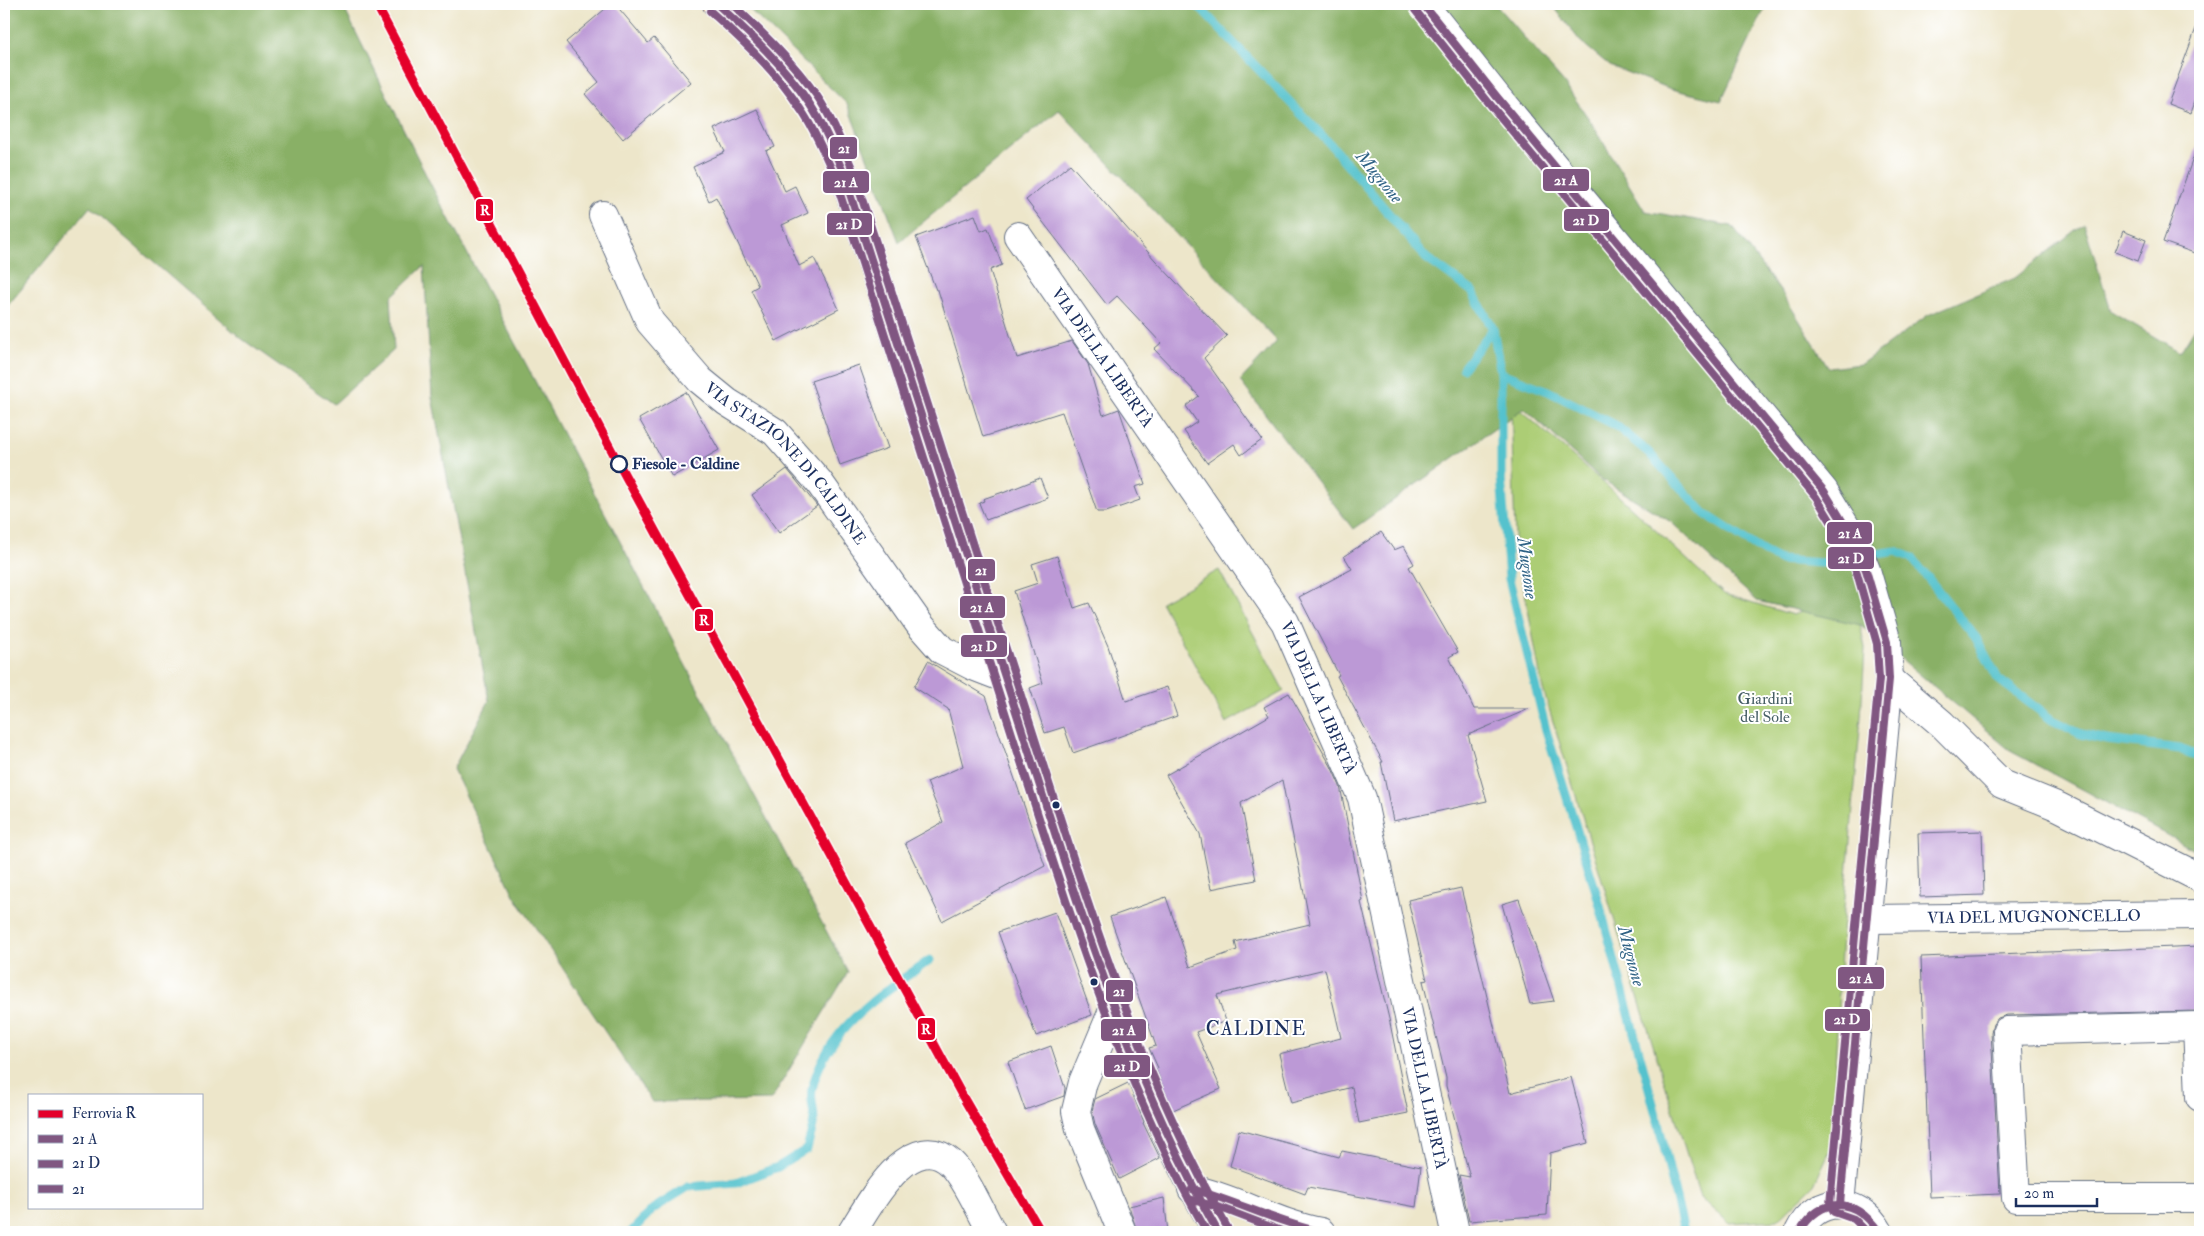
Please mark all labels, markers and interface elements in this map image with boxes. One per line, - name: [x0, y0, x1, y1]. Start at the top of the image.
- line badge: 21: [829, 136, 858, 160]
- text: 21: [838, 140, 850, 157]
- water label: Mugnone: [1350, 145, 1408, 209]
- line badge: 21 A: [1542, 168, 1590, 192]
- line badge: 21 A: [822, 170, 870, 194]
- text: 21 A: [1554, 172, 1578, 189]
- text: 21 A: [834, 174, 858, 191]
- line badge: R: [475, 198, 494, 222]
- text: R: [480, 202, 491, 219]
- line badge: 21 D: [1563, 208, 1610, 232]
- line badge: 21 D: [826, 212, 873, 236]
- text: 21 D: [1573, 212, 1599, 229]
- text: 21 D: [836, 216, 862, 233]
- street label: VIA DELLA LIBERTÀ: [1047, 284, 1157, 431]
- street label: VIA STAZIONE DI CALDINE: [700, 378, 870, 548]
- place label: Fiesole - Caldine: [632, 454, 740, 474]
- marker: Fiesole - Caldine: [610, 455, 628, 473]
- line badge: 21 A: [1826, 521, 1873, 545]
- text: 21 A: [1838, 525, 1862, 542]
- water label: Mugnone: [1511, 535, 1543, 601]
- line badge: 21 D: [1827, 546, 1875, 570]
- text: 21 D: [1838, 550, 1864, 567]
- line badge: 21: [967, 558, 996, 582]
- text: 21: [975, 562, 987, 579]
- line badge: 21 A: [959, 595, 1006, 619]
- text: 21 A: [970, 599, 994, 616]
- line badge: R: [694, 608, 714, 632]
- text: R: [699, 612, 710, 629]
- street label: VIA DELLA LIBERTÀ: [1276, 618, 1360, 777]
- line badge: 21 D: [960, 634, 1008, 658]
- text: 21 D: [971, 638, 997, 655]
- park label: Giardini del Sole: [1738, 689, 1792, 727]
- unlabelled marker: [1051, 800, 1061, 810]
- street label: VIA DEL MUGNONCELLO: [1927, 906, 2141, 928]
- water label: Mugnone: [1612, 922, 1650, 990]
- line badge: 21 A: [1837, 966, 1885, 990]
- text: 21 A: [1849, 970, 1873, 987]
- unlabelled marker: [1089, 977, 1099, 987]
- line badge: 21: [1105, 979, 1134, 1003]
- text: 21: [1113, 983, 1125, 1000]
- street label: VIA DELLA LIBERTÀ: [1397, 1005, 1451, 1171]
- line badge: 21 D: [1824, 1008, 1871, 1032]
- text: 21 D: [1834, 1011, 1860, 1028]
- line badge: R: [917, 1017, 936, 1041]
- district label: CALDINE: [1206, 1017, 1306, 1041]
- line badge: 21 A: [1100, 1018, 1147, 1042]
- text: R: [921, 1021, 932, 1038]
- text: 21 A: [1112, 1022, 1136, 1039]
- line badge: 21 D: [1103, 1054, 1151, 1078]
- text: 21 D: [1114, 1058, 1140, 1075]
- legend: [28, 1094, 202, 1208]
- text: Ferrovia R: [72, 1104, 137, 1123]
- text: 21 A: [72, 1130, 98, 1149]
- text: 21 D: [72, 1154, 100, 1173]
- scale bar: [2016, 1176, 2098, 1208]
- text: 21: [72, 1180, 85, 1199]
- text: 20 m: [2024, 1184, 2054, 1203]

